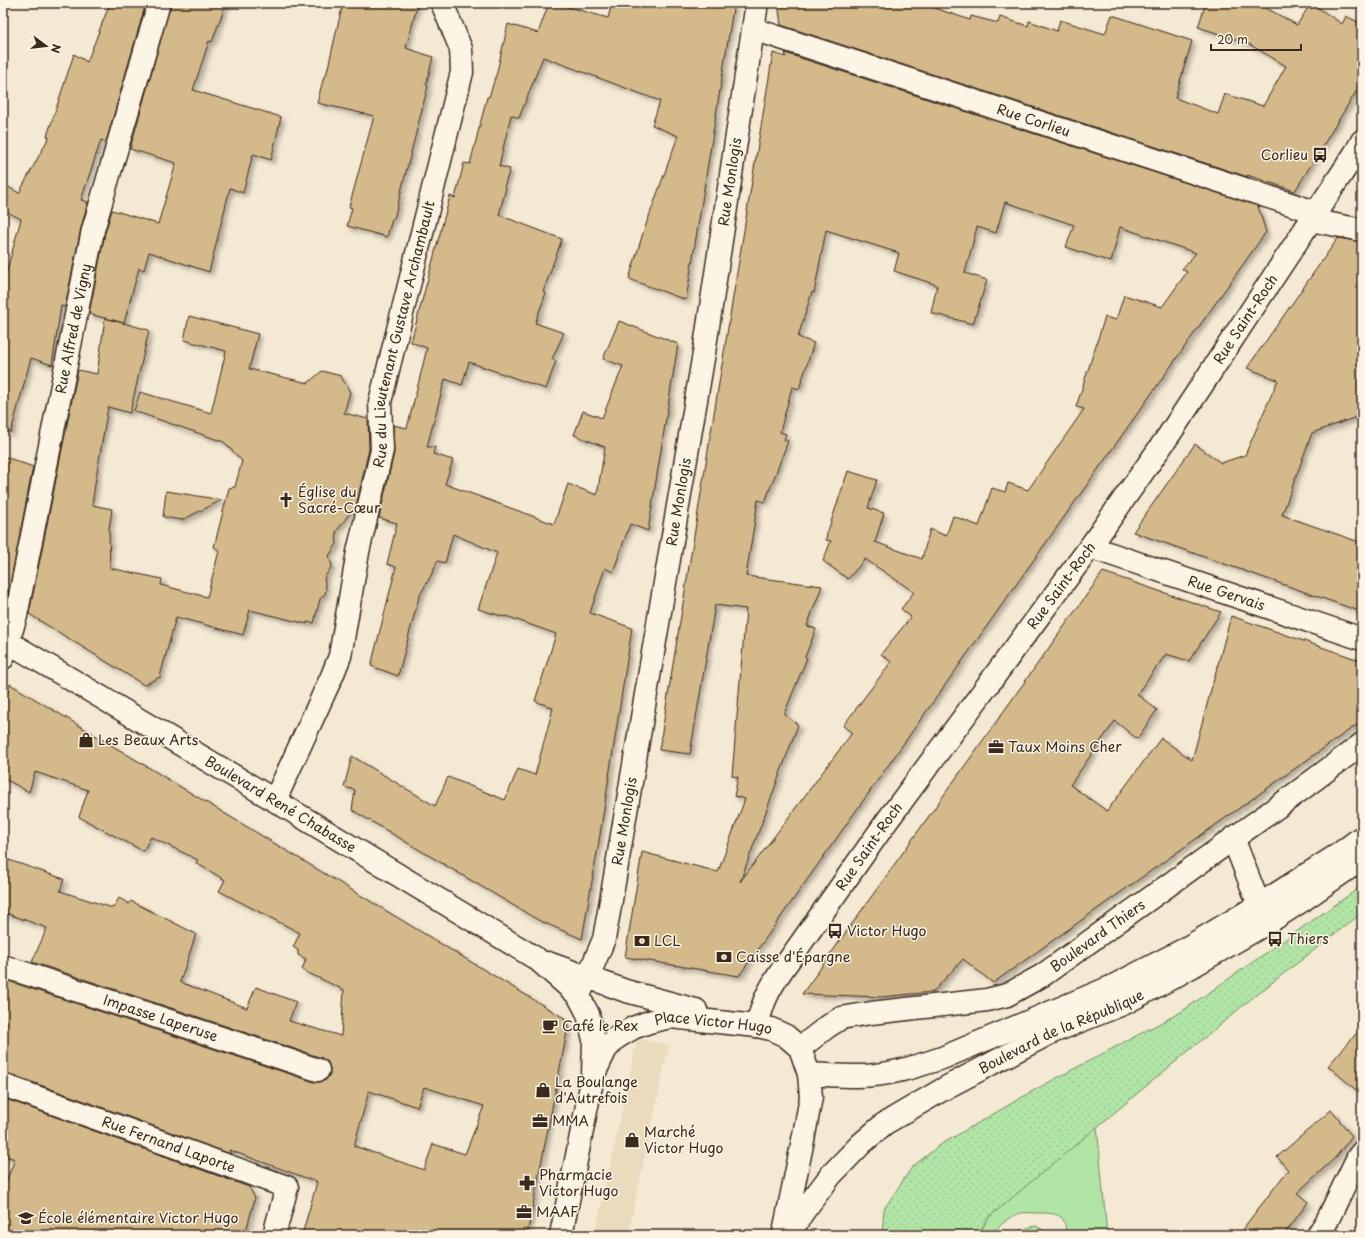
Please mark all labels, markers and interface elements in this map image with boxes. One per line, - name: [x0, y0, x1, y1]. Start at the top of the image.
- north arrow: [26, 26, 66, 66]
- scale bar: [1211, 26, 1301, 52]
- text: 20 m: [1217, 30, 1248, 48]
- text: N: [47, 42, 65, 55]
- street label: Rue Corlieu: [994, 98, 1073, 142]
- street label: Rue Monlogis: [712, 136, 746, 228]
- place label: Corlieu: [1261, 144, 1308, 165]
- bus stop icon: Corlieu: [1311, 146, 1329, 164]
- street label: Rue du Lieutenant Gustave Archambault: [367, 198, 440, 470]
- street label: Rue Alfred de Vigny: [50, 262, 96, 396]
- street label: Rue Saint-Roch: [1208, 270, 1283, 368]
- street label: Rue Monlogis: [660, 456, 696, 547]
- place label: Église du Sacré-Cœur: [298, 481, 381, 518]
- church icon: Église du Sacré-Cœur: [277, 491, 295, 509]
- street label: Rue Saint-Roch: [1022, 537, 1100, 633]
- street label: Rue Gervais: [1185, 570, 1268, 615]
- place label: Les Beaux Arts: [98, 729, 199, 750]
- shop icon: Les Beaux Arts: [77, 731, 95, 749]
- place label: Taux Moins Cher: [1008, 736, 1122, 757]
- office icon: Taux Moins Cher: [987, 738, 1005, 756]
- street label: Boulevard René Chabasse: [201, 750, 360, 857]
- street label: Rue Monlogis: [606, 775, 642, 867]
- street label: Rue Saint-Roch: [830, 798, 907, 895]
- street label: Boulevard Thiers: [1045, 894, 1149, 977]
- place label: Victor Hugo: [847, 920, 926, 941]
- bus stop icon: Victor Hugo: [826, 922, 844, 940]
- place label: Thiers: [1287, 928, 1329, 949]
- place label: LCL: [654, 930, 680, 951]
- bus stop icon: Thiers: [1266, 930, 1284, 948]
- bank icon: LCL: [633, 932, 651, 950]
- place label: Caisse d'Épargne: [736, 946, 851, 967]
- bank icon: Caisse d'Épargne: [715, 948, 733, 966]
- street label: Boulevard de la République: [975, 984, 1148, 1079]
- street label: Impasse Laperuse: [101, 989, 221, 1046]
- street label: Place Victor Hugo: [652, 1006, 775, 1039]
- place label: Café le Rex: [562, 1015, 638, 1036]
- cafe icon: Café le Rex: [541, 1017, 559, 1035]
- place label: La Boulange d'Autrefois: [555, 1071, 638, 1108]
- shop icon: La Boulange d'Autrefois: [534, 1081, 552, 1099]
- street label: Rue Fernand Laporte: [99, 1110, 239, 1178]
- place label: MMA: [552, 1110, 589, 1131]
- office icon: MMA: [531, 1112, 549, 1130]
- place label: Marché Victor Hugo: [644, 1121, 723, 1158]
- shop icon: Marché Victor Hugo: [623, 1131, 641, 1149]
- place label: Pharmacie Victor Hugo: [539, 1164, 618, 1201]
- pharmacy icon: Pharmacie Victor Hugo: [518, 1174, 536, 1192]
- place label: MAAF: [536, 1201, 578, 1222]
- office icon: MAAF: [515, 1203, 533, 1221]
- place label: École élémentaire Victor Hugo: [38, 1207, 238, 1228]
- school or university icon: École élémentaire Victor Hugo: [17, 1209, 35, 1227]

